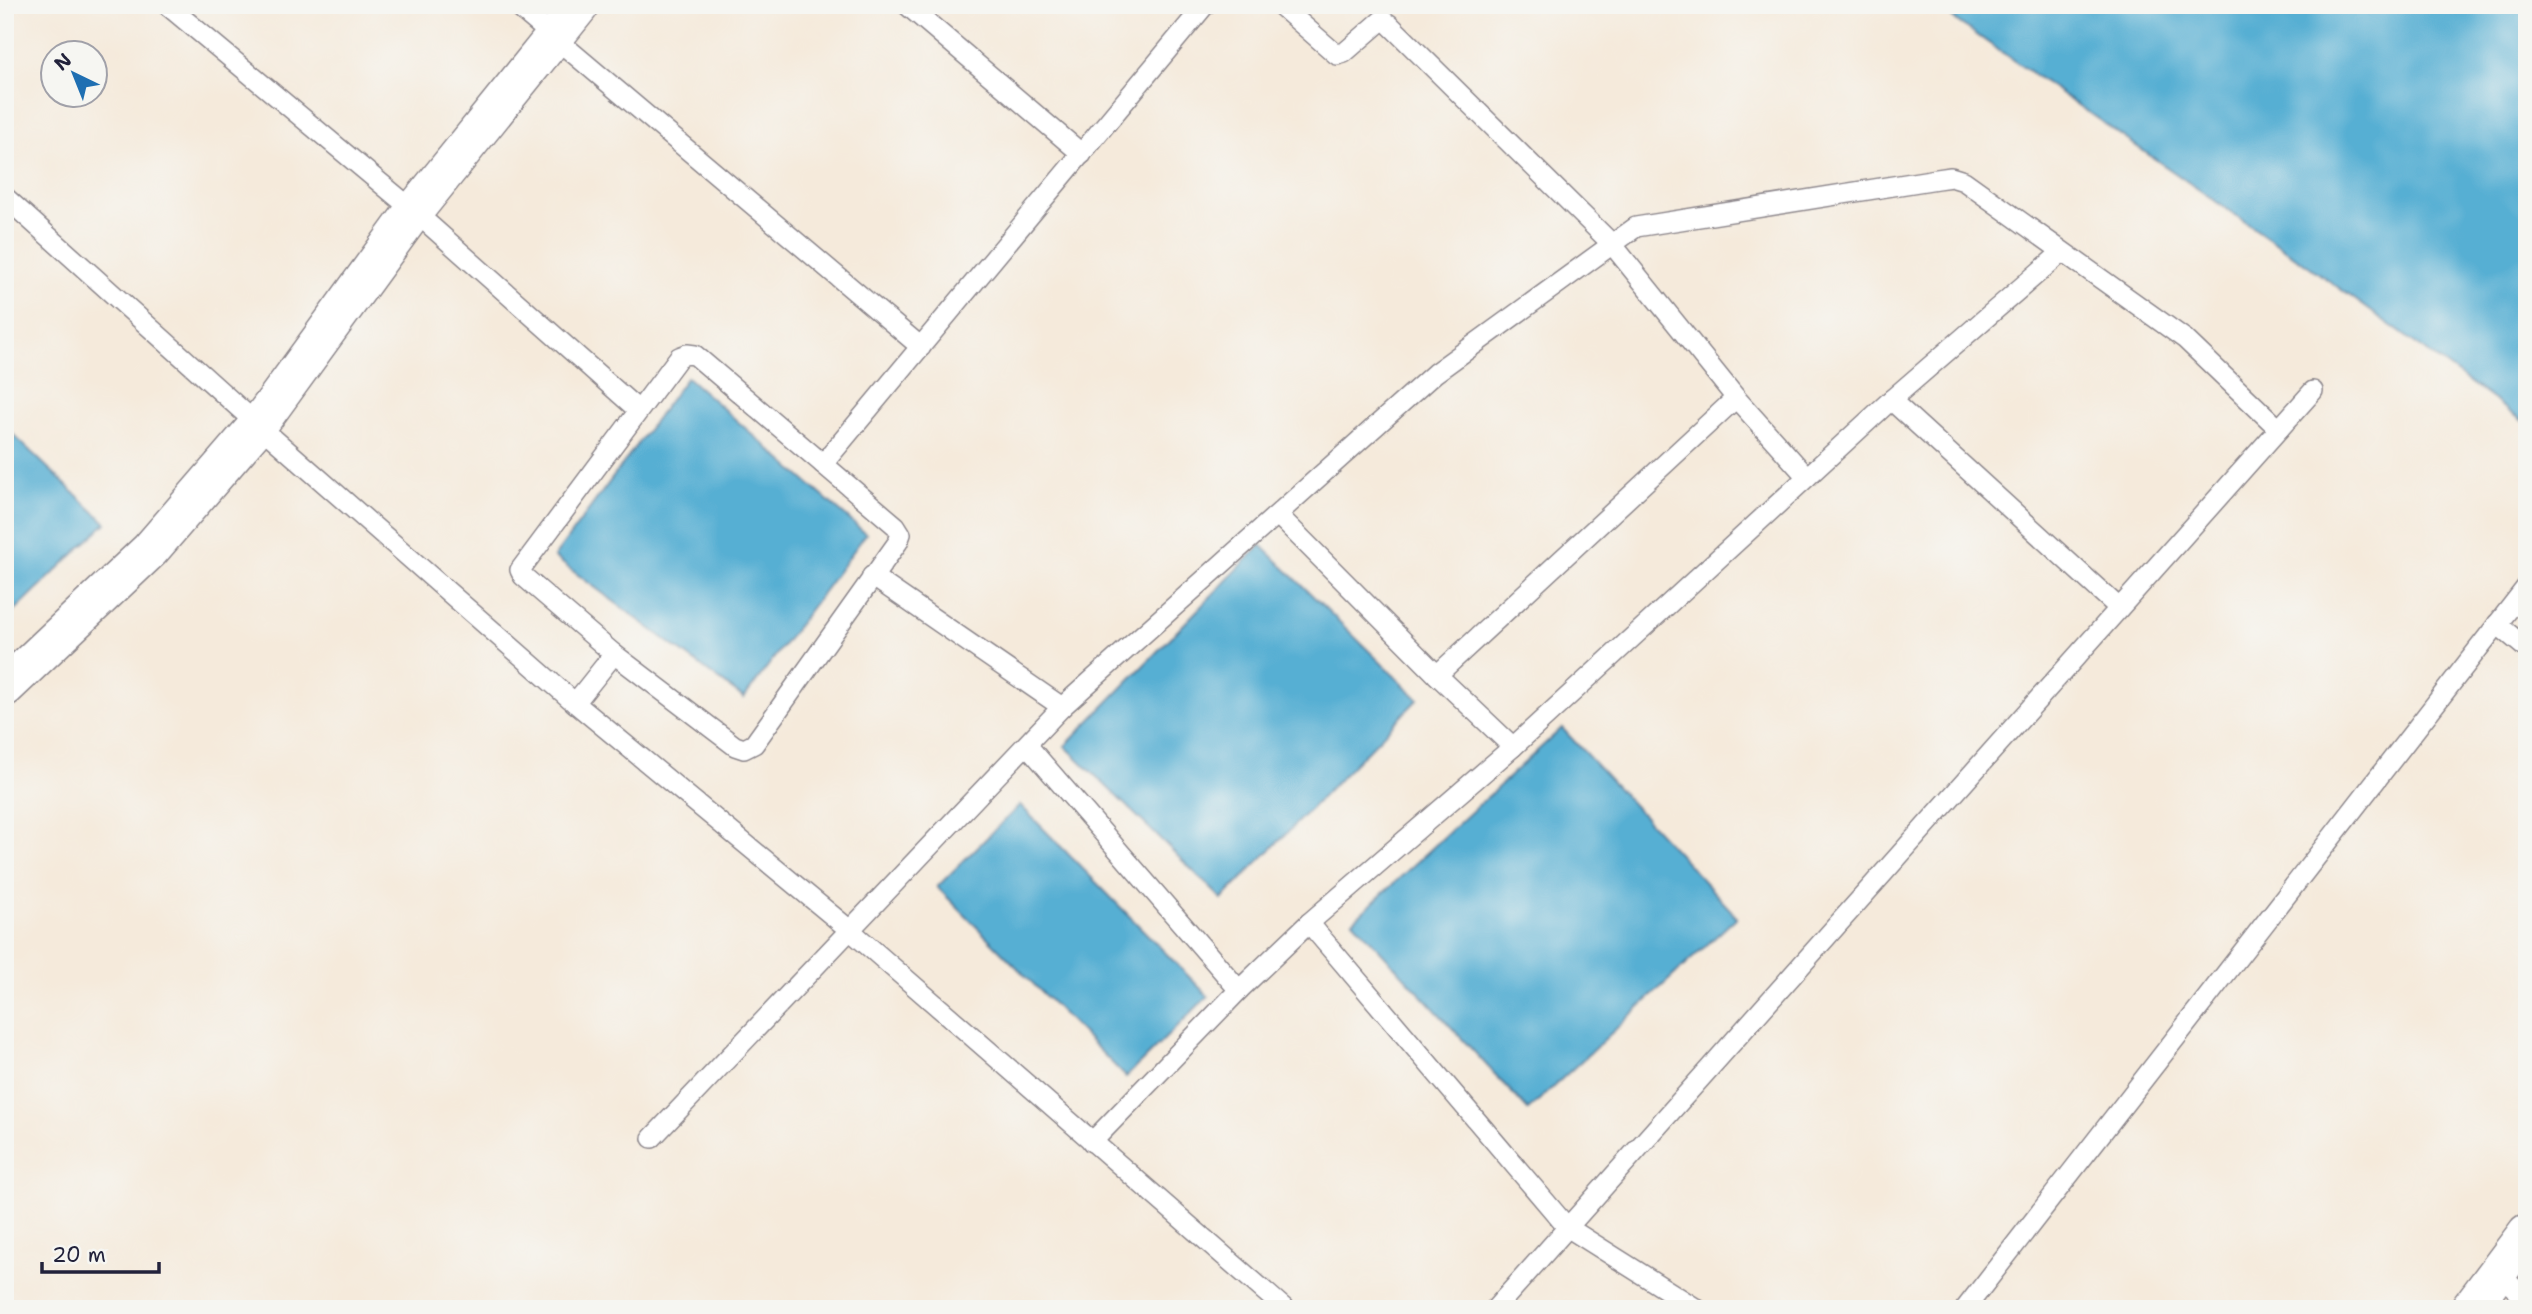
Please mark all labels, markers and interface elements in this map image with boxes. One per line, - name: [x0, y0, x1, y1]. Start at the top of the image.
- north arrow: [38, 38, 108, 108]
- text: N: [49, 48, 77, 76]
- scale bar: [42, 1230, 159, 1274]
- text: 20 m: [52, 1241, 106, 1269]

